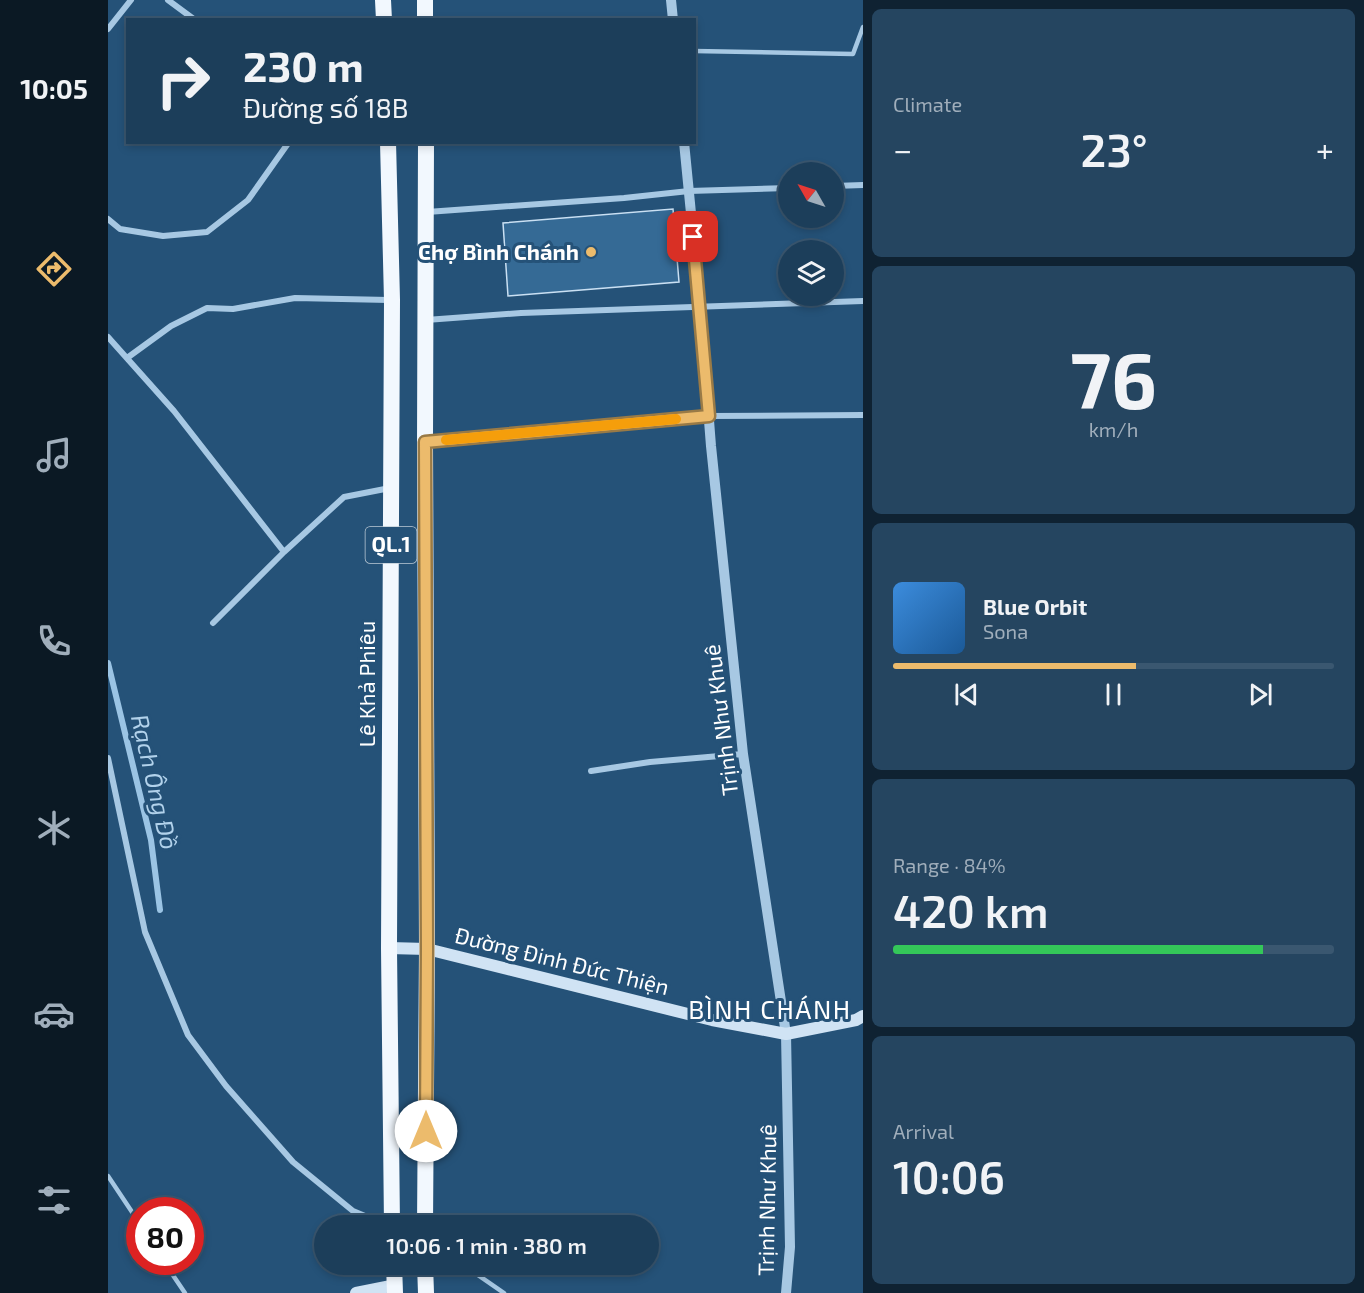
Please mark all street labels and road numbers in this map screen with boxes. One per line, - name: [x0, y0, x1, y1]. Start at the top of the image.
- road number: QL.1: [366, 527, 416, 563]
- street label: Lê Khả Phiêu: [353, 621, 379, 747]
- street label: Trịnh Như Khuê: [698, 643, 742, 797]
- street label: Đường Đinh Đức Thiện: [452, 921, 672, 999]
- street label: Trịnh Như Khuê: [752, 1124, 780, 1276]

